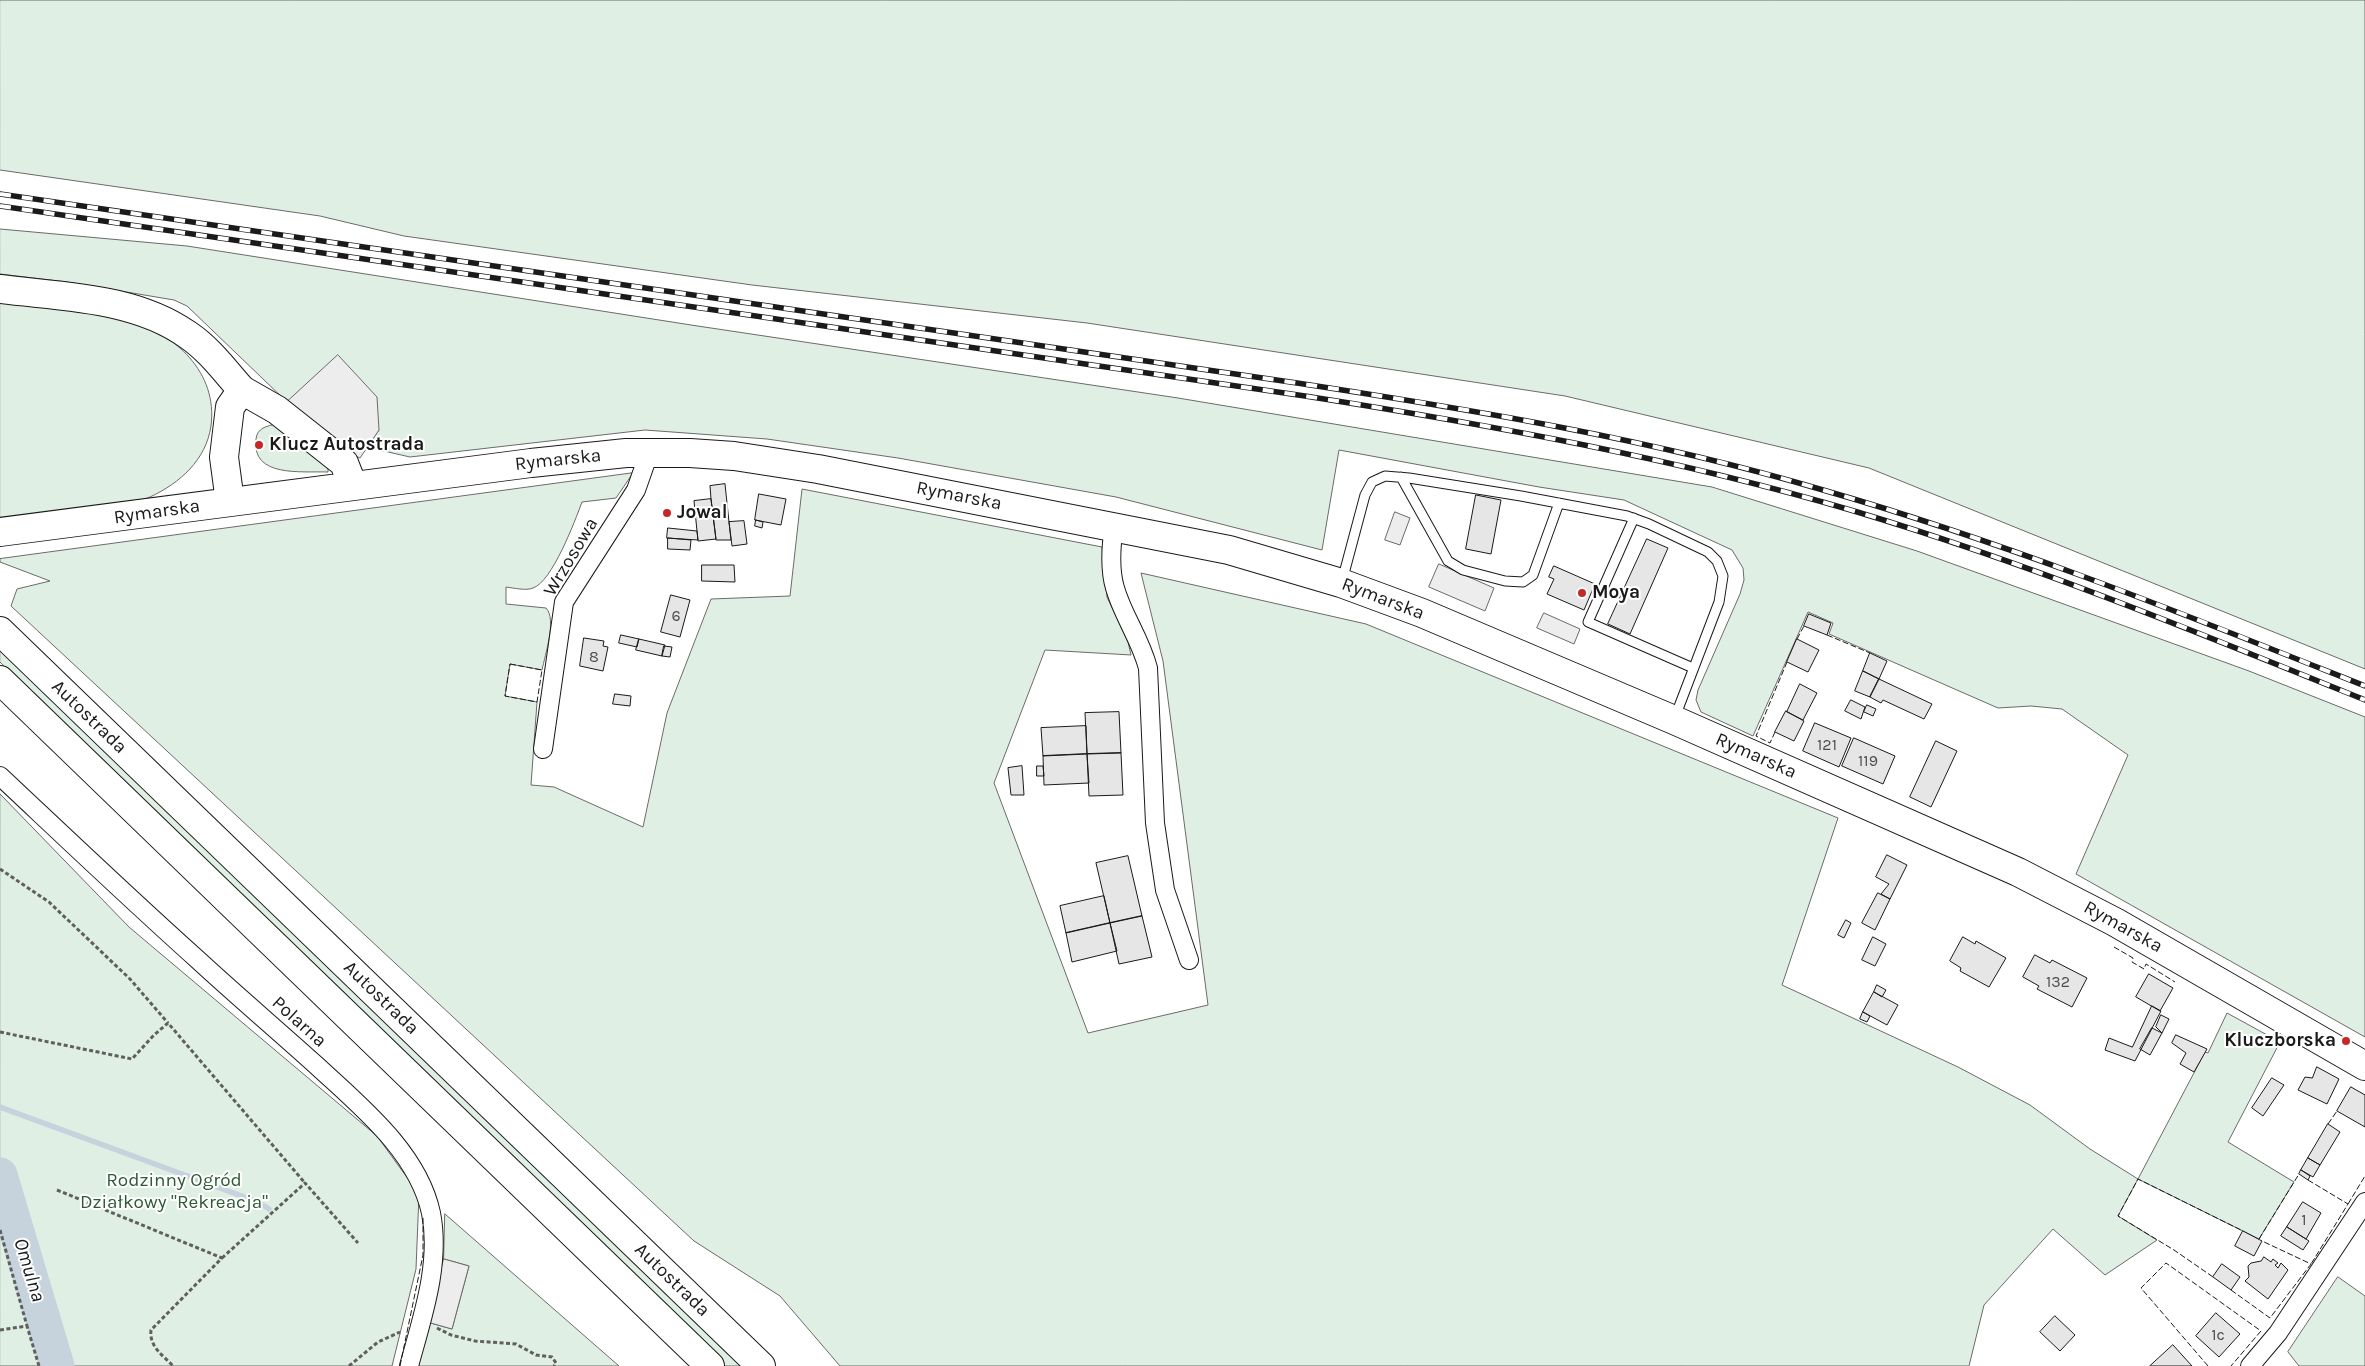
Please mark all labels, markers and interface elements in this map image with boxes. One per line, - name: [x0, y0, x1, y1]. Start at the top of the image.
- place label: Klucz Autostrada: [269, 434, 424, 456]
- marker: Klucz Autostrada: [253, 439, 265, 451]
- street label: Rymarska: [514, 444, 602, 476]
- street label: Rymarska: [914, 477, 1004, 515]
- street label: Rymarska: [112, 495, 202, 529]
- place label: Jowal: [677, 502, 727, 524]
- marker: Jowal: [661, 507, 673, 519]
- street label: Wrzosowa: [539, 514, 603, 600]
- street label: Rymarska: [1338, 573, 1428, 625]
- place label: Moya: [1592, 582, 1640, 604]
- marker: Moya: [1576, 587, 1588, 599]
- house number: 6: [671, 606, 681, 626]
- house number: 8: [589, 647, 599, 667]
- street label: Autostrada: [47, 675, 131, 759]
- street label: Rymarska: [1712, 728, 1800, 784]
- house number: 121: [1817, 735, 1837, 755]
- house number: 119: [1858, 751, 1878, 771]
- street label: Rymarska: [2080, 896, 2166, 958]
- street label: Autostrada: [339, 956, 423, 1040]
- house number: 132: [2046, 972, 2070, 992]
- street label: Polarna: [267, 992, 331, 1052]
- place label: Kluczborska: [2224, 1030, 2336, 1052]
- marker: Kluczborska: [2340, 1035, 2352, 1047]
- park label: Rodzinny Ogród Działkowy "Rekreacja": [80, 1170, 268, 1214]
- house number: 1: [2301, 1210, 2307, 1230]
- water label: Omulna: [8, 1235, 50, 1305]
- street label: Autostrada: [630, 1238, 714, 1322]
- house number: 1c: [2211, 1325, 2225, 1345]

